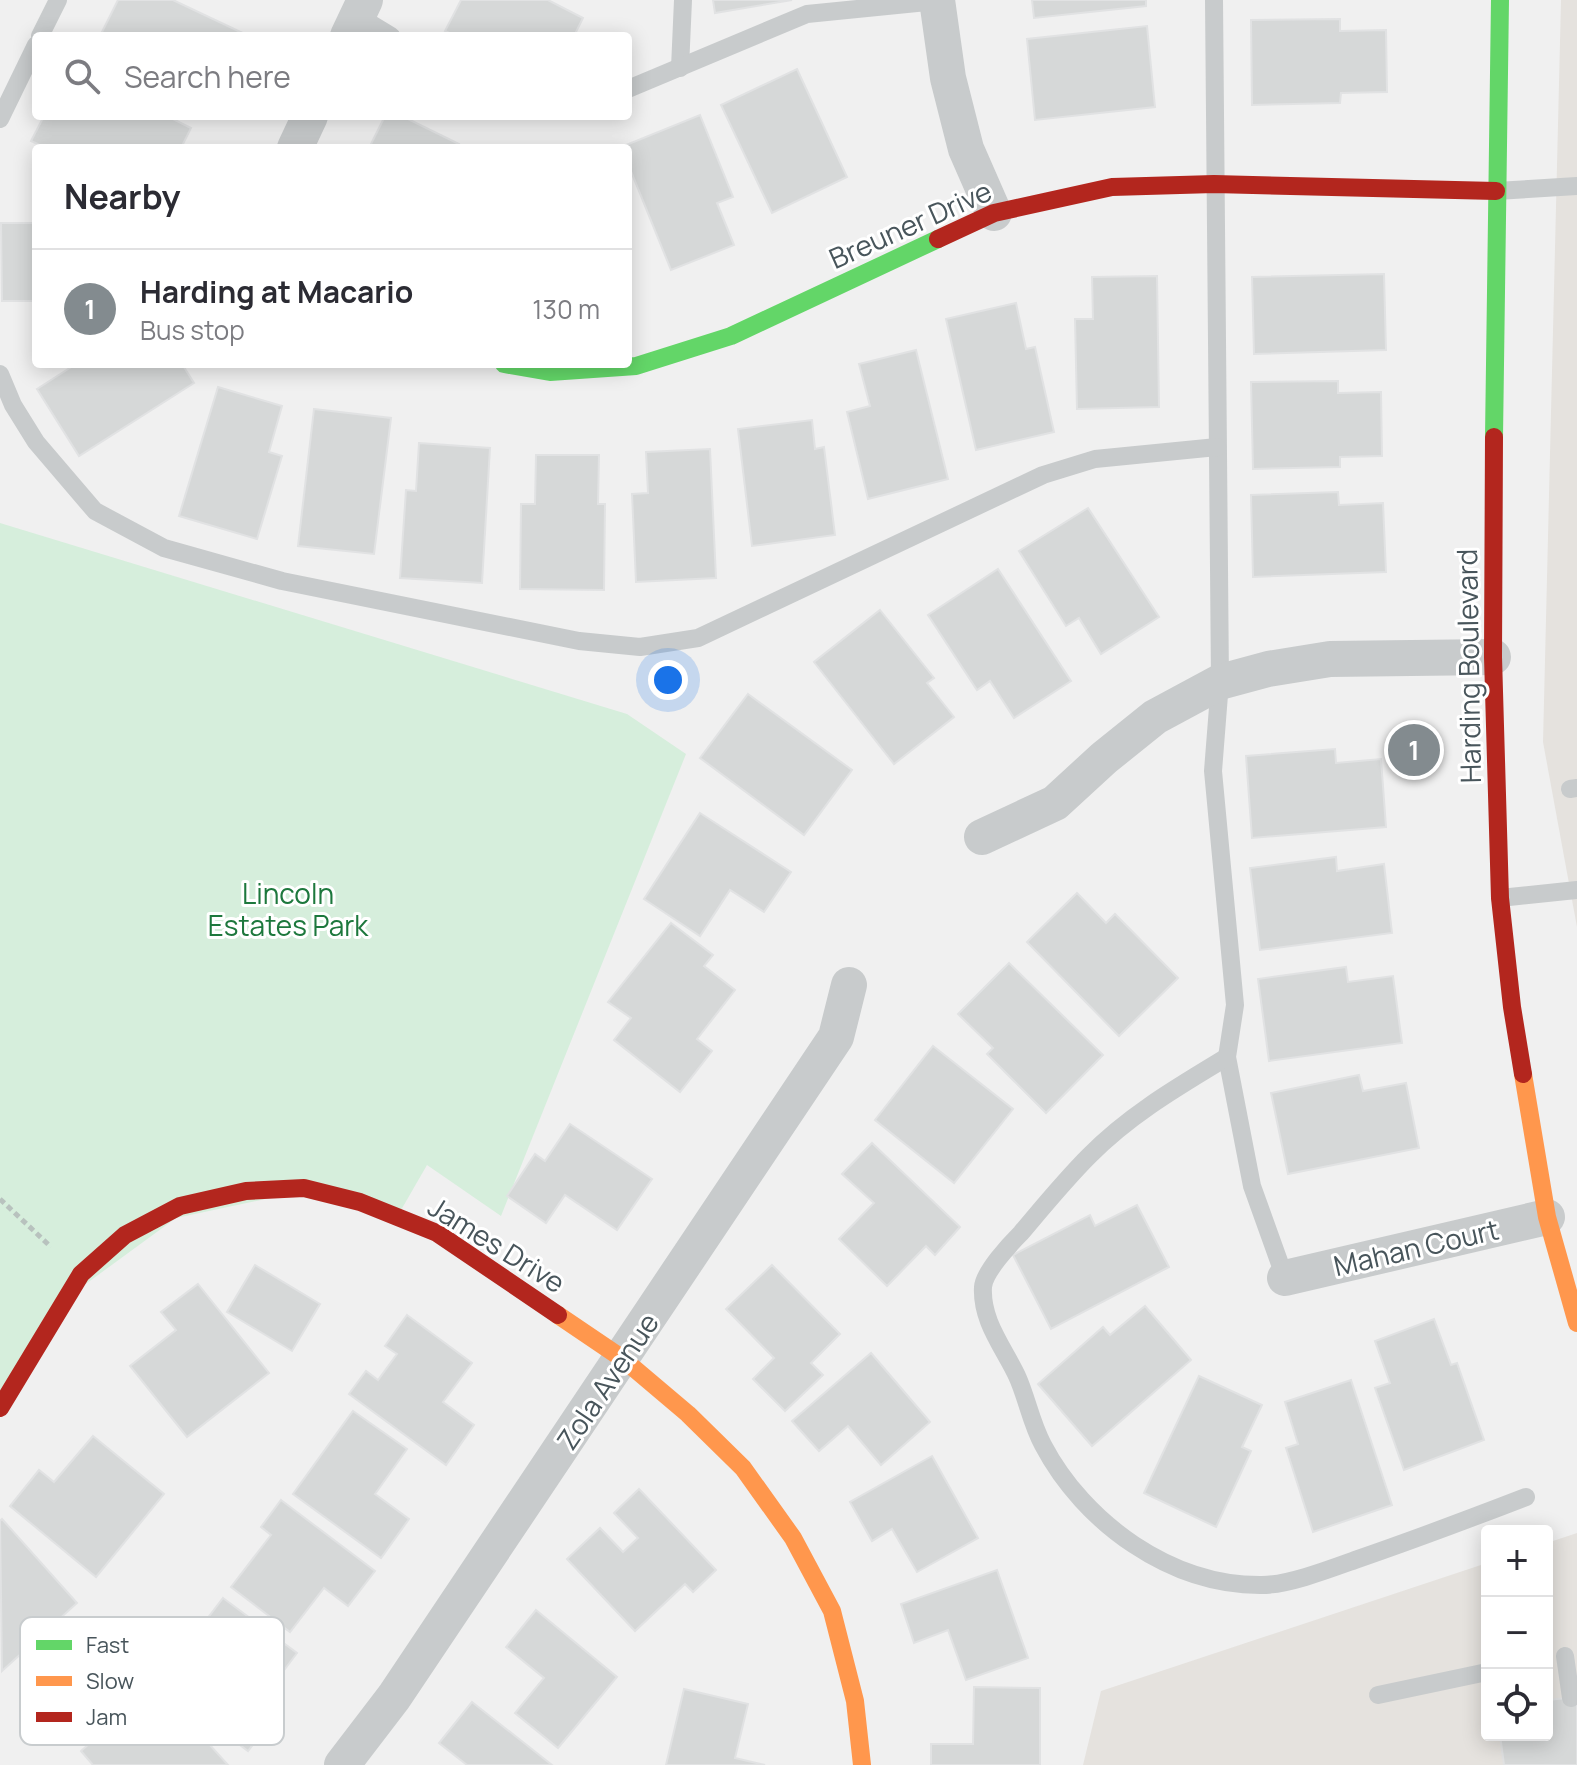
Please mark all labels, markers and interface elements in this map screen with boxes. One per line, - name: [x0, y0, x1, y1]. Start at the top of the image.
- search box: [32, 32, 632, 120]
- icon: search: [60, 54, 104, 98]
- text: Search here: [124, 56, 291, 97]
- street label: Breuner Drive: [823, 171, 997, 277]
- text: Nearby: [64, 173, 180, 219]
- text: Harding at Macario: [140, 271, 413, 312]
- text: 1: [84, 291, 96, 327]
- text: 130 m: [532, 291, 600, 327]
- text: Bus stop: [140, 312, 245, 348]
- street label: Harding Boulevard: [1447, 548, 1489, 784]
- your location: [648, 660, 688, 700]
- pin: 1: [1388, 720, 1440, 780]
- park label: Lincoln Estates Park: [208, 874, 369, 944]
- street label: James Drive: [421, 1187, 573, 1301]
- street label: Mahan Court: [1330, 1210, 1502, 1284]
- street label: Zola Avenue: [547, 1305, 667, 1457]
- map controls: [1481, 1525, 1553, 1741]
- button: +: [1481, 1525, 1553, 1597]
- button: −: [1481, 1597, 1553, 1669]
- legend: [20, 1617, 284, 1745]
- text: Fast: [86, 1630, 129, 1660]
- text: Slow: [86, 1666, 134, 1696]
- button: locate: [1481, 1669, 1553, 1741]
- text: Jam: [86, 1702, 127, 1732]

